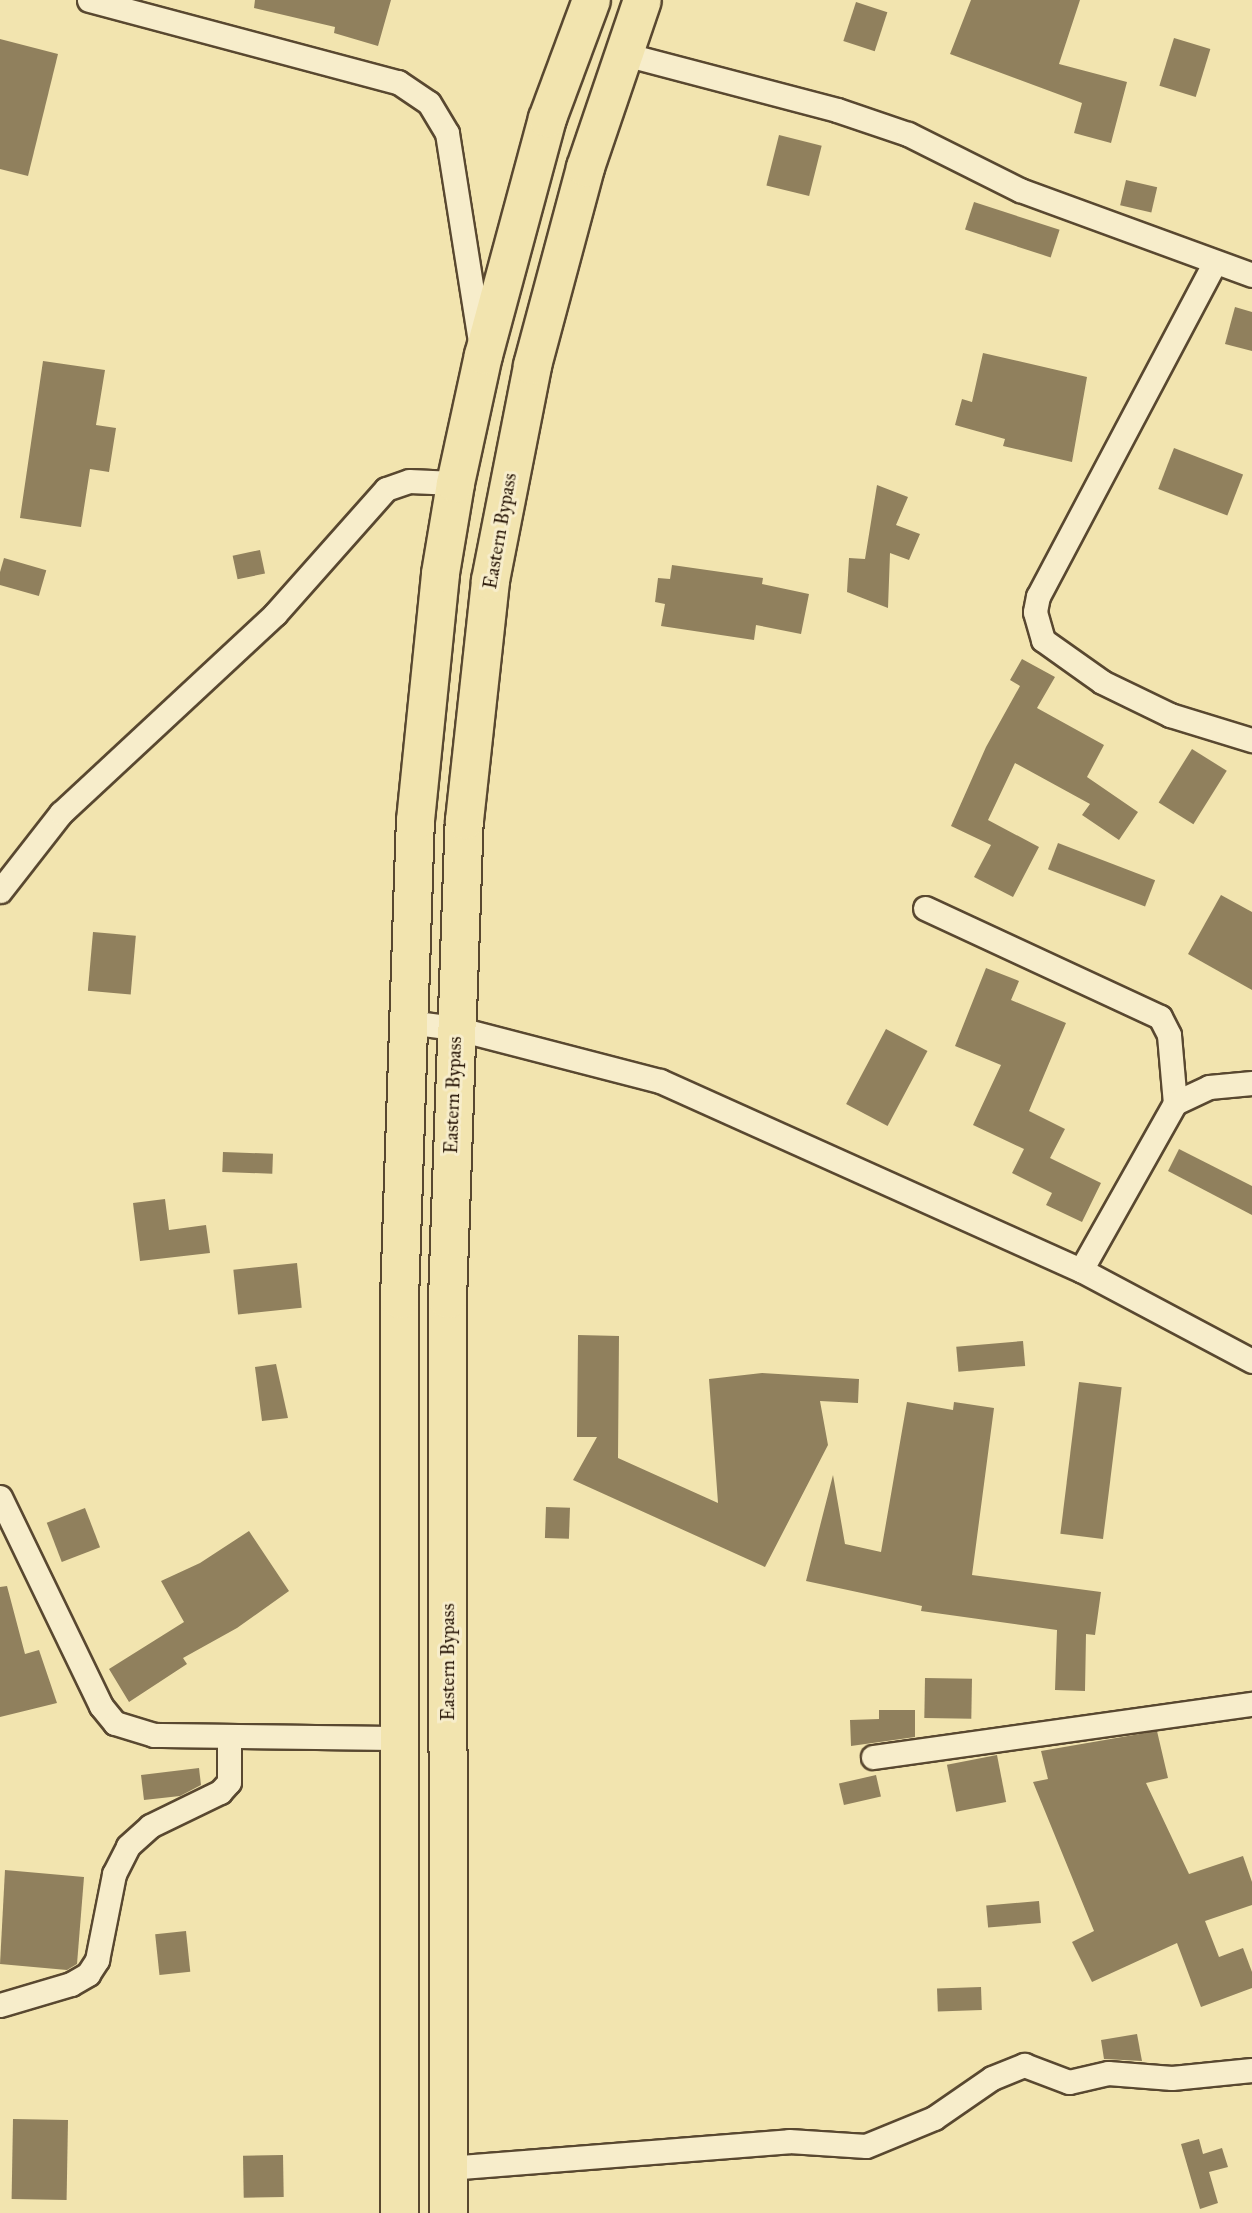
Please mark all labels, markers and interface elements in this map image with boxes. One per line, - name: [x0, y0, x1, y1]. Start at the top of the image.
- street label: Eastern Bypass: [479, 471, 521, 591]
- street label: Eastern Bypass: [440, 1036, 466, 1154]
- street label: Eastern Bypass: [437, 1603, 459, 1721]

